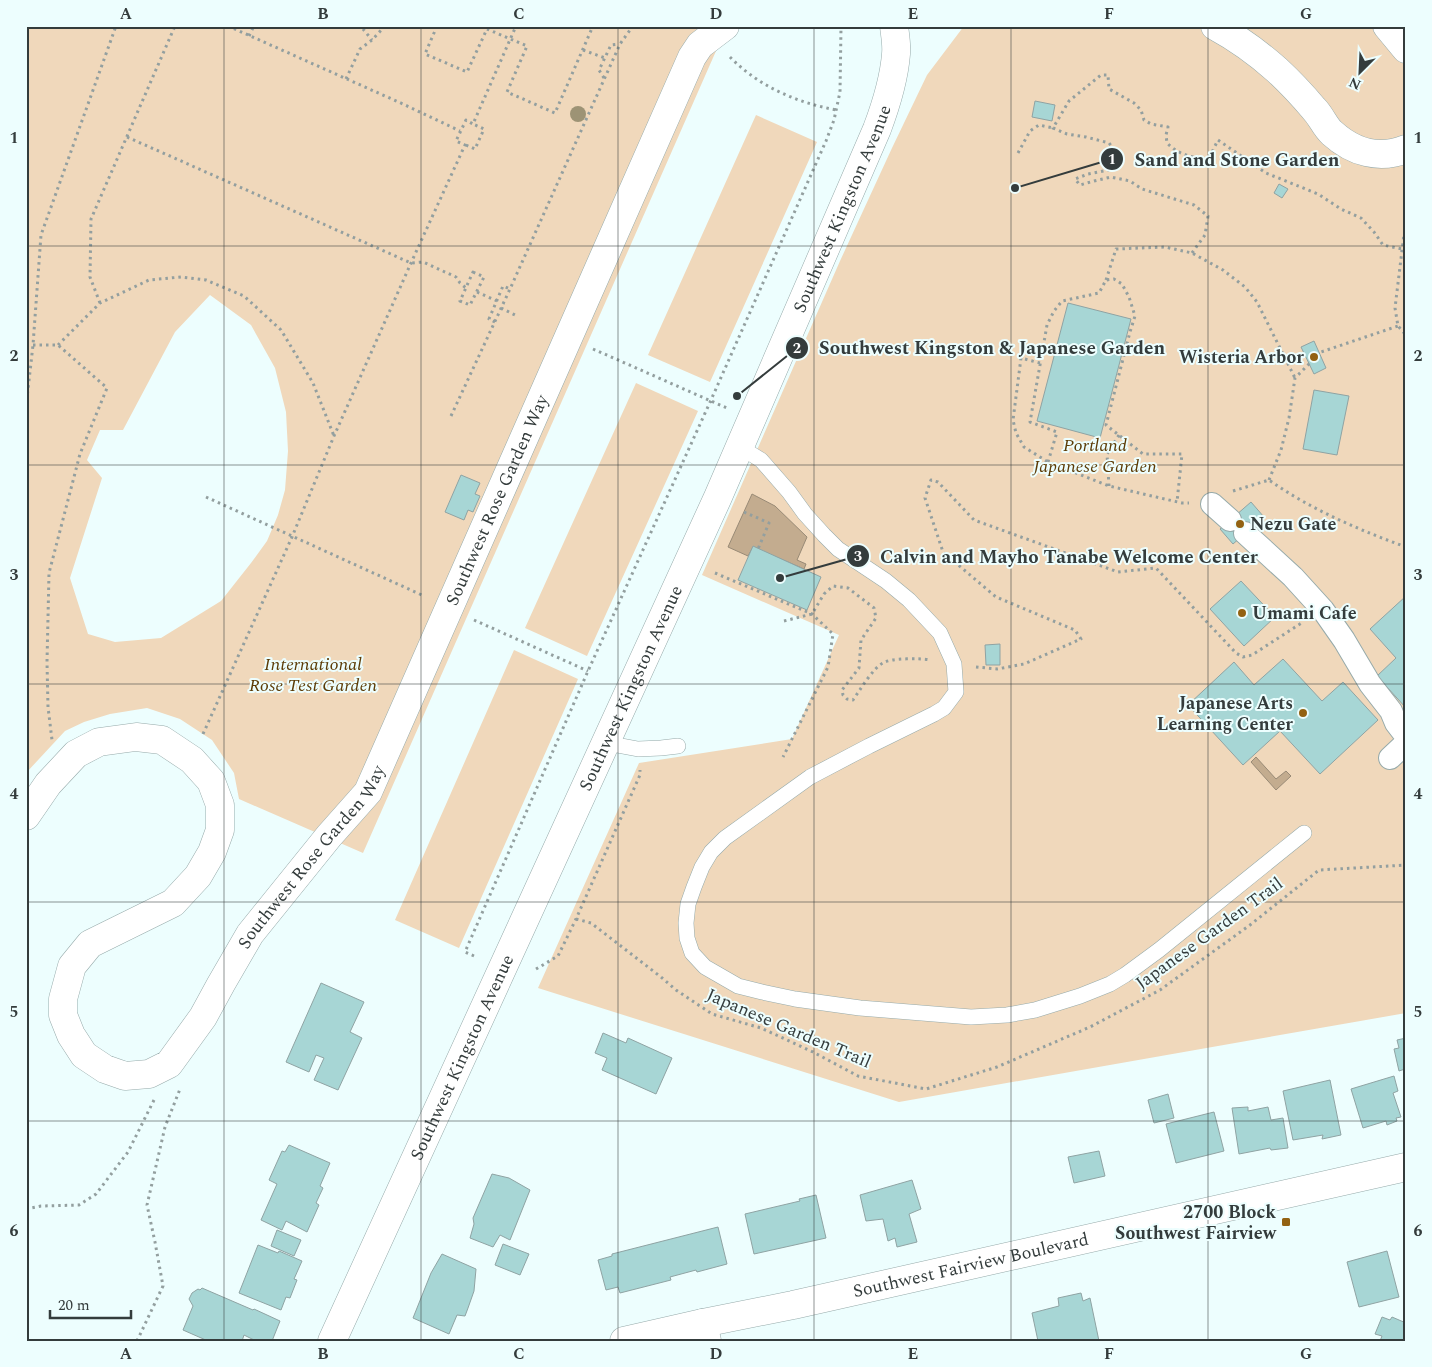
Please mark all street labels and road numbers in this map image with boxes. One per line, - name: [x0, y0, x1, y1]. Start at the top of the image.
- street label: Southwest Kingston Avenue: [786, 101, 899, 317]
- street label: Southwest Rose Garden Way: [439, 389, 556, 610]
- street label: Southwest Kingston Avenue: [572, 581, 690, 796]
- street label: Southwest Rose Garden Way: [231, 760, 393, 954]
- street label: Japanese Garden Trail: [1130, 871, 1289, 996]
- street label: Southwest Kingston Avenue: [403, 950, 521, 1165]
- street label: Japanese Garden Trail: [702, 982, 875, 1075]
- street label: Southwest Fairview Boulevard: [850, 1226, 1091, 1305]

